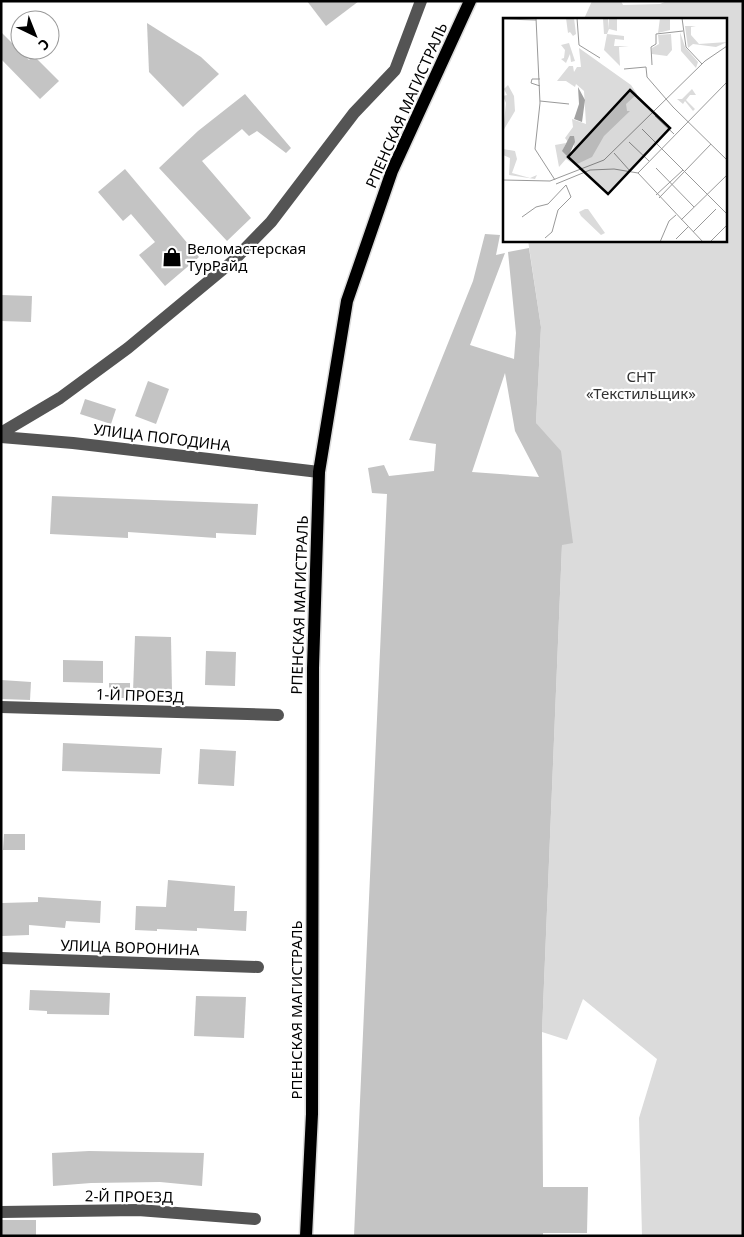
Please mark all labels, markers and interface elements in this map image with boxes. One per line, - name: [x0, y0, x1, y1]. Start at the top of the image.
- north arrow: [10, 10, 60, 60]
- inset map: [503, 18, 726, 241]
- street label: РПЕНСКАЯ МАГИСТРАЛЬ: [360, 19, 452, 191]
- text: С: [34, 35, 54, 55]
- place label: Веломастерская ТурРайд: [187, 238, 306, 275]
- shop icon: Веломастерская ТурРайд: [161, 246, 183, 268]
- park label: СНТ «Текстильщик»: [586, 366, 696, 403]
- street label: УЛИЦА ПОГОДИНА: [92, 419, 232, 455]
- street label: РПЕНСКАЯ МАГИСТРАЛЬ: [286, 515, 312, 695]
- street label: 1-Й ПРОЕЗД: [96, 683, 184, 707]
- street label: РПЕНСКАЯ МАГИСТРАЛЬ: [286, 920, 306, 1100]
- street label: УЛИЦА ВОРОНИНА: [60, 935, 200, 959]
- street label: 2-Й ПРОЕЗД: [85, 1185, 173, 1207]

